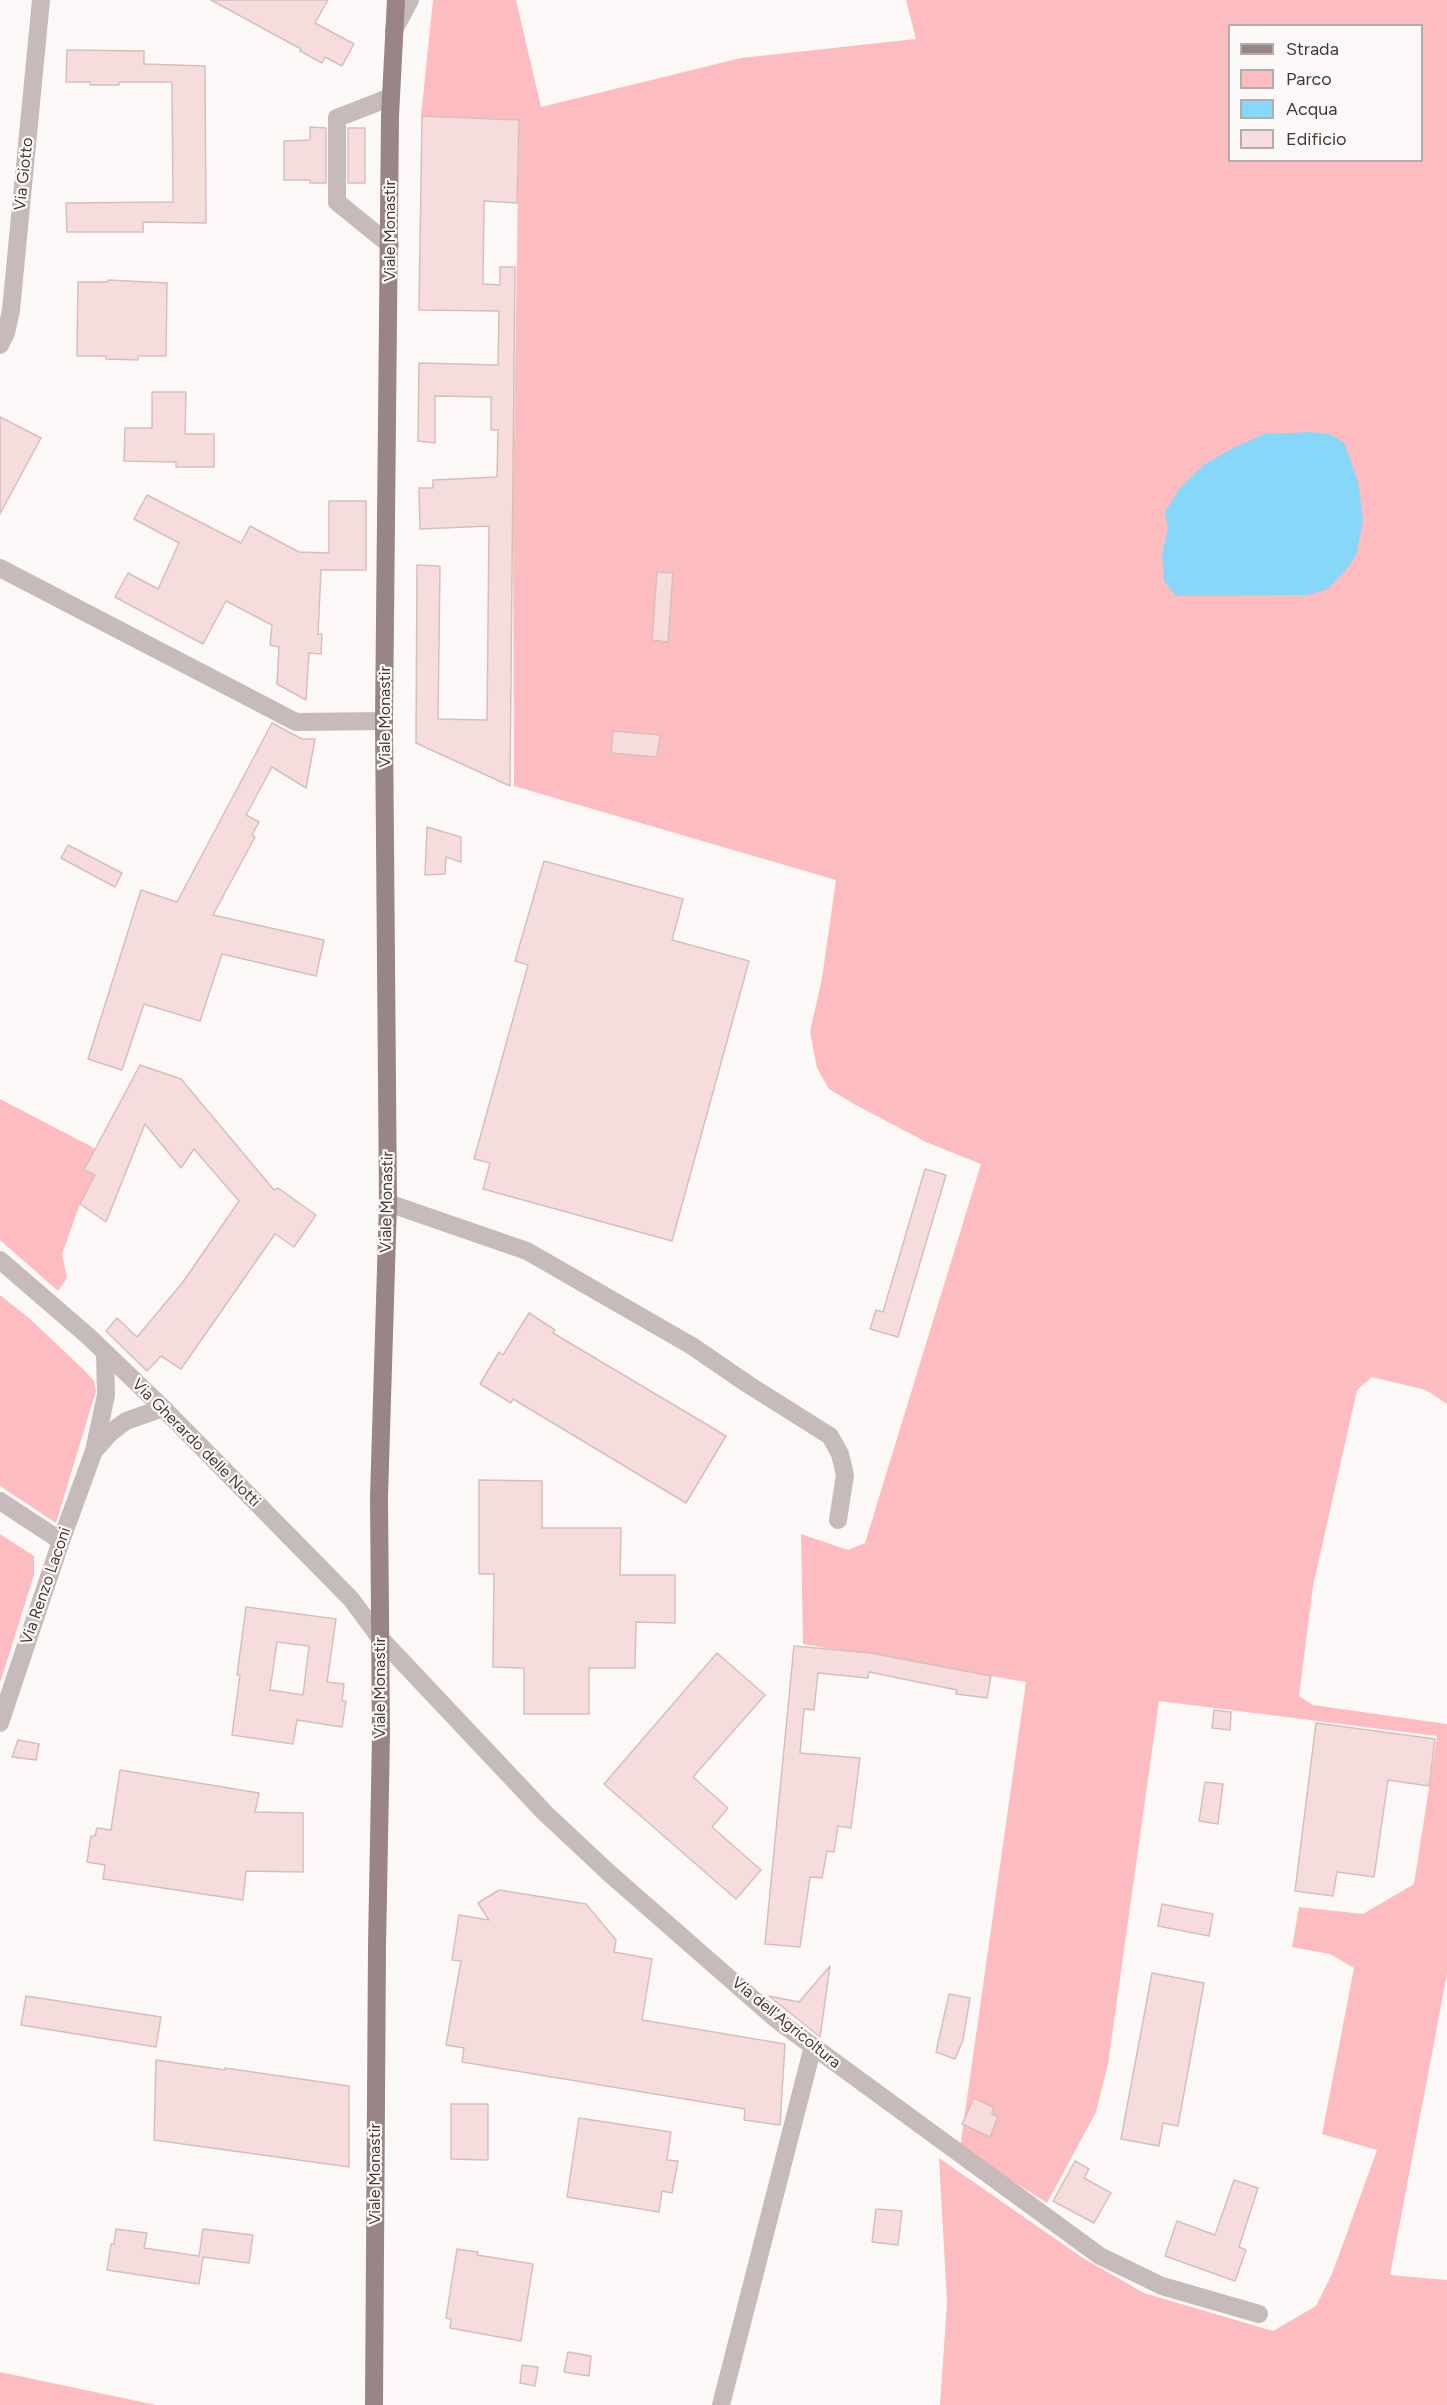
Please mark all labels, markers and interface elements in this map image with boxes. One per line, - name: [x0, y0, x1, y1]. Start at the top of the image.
- legend: [1228, 24, 1423, 162]
- text: Strada: [1286, 38, 1339, 60]
- text: Parco: [1286, 68, 1332, 90]
- text: Acqua: [1286, 98, 1337, 120]
- text: Edificio: [1286, 128, 1347, 150]
- street label: Via Giotto: [11, 136, 37, 212]
- street label: Viale Monastir: [380, 180, 400, 282]
- street label: Viale Monastir: [375, 666, 395, 768]
- street label: Viale Monastir: [377, 1151, 397, 1253]
- street label: Via Gherardo delle Notti: [128, 1375, 264, 1511]
- street label: Via Renzo Laconi: [17, 1525, 75, 1647]
- street label: Viale Monastir: [370, 1637, 390, 1739]
- street label: Via dell'Agricoltura: [728, 1973, 844, 2073]
- street label: Viale Monastir: [365, 2123, 385, 2225]

